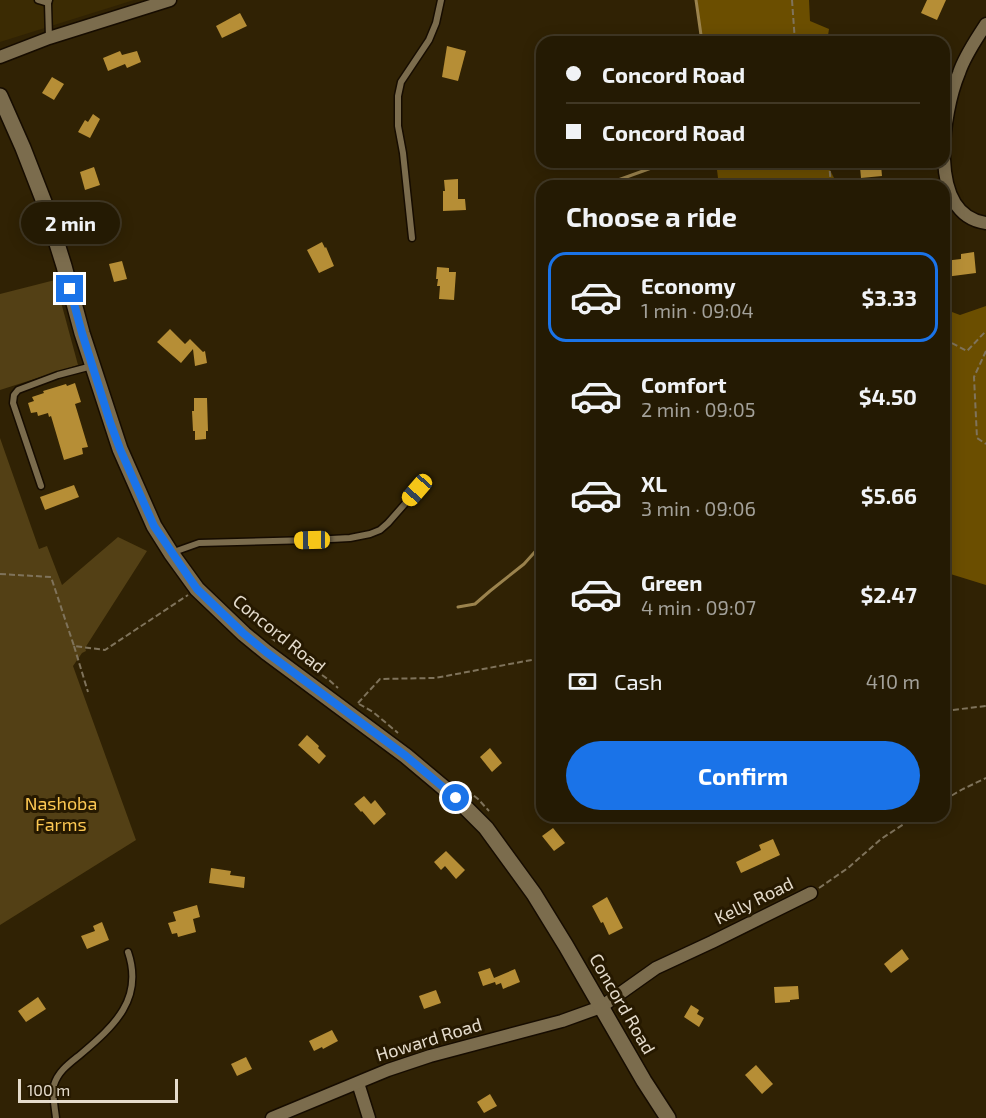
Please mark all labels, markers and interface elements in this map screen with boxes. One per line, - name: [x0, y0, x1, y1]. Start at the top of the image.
- text: Concord Road: [602, 61, 745, 87]
- text: Concord Road: [602, 119, 745, 145]
- text: Choose a ride: [566, 200, 737, 232]
- callout: 2 min: [20, 202, 119, 244]
- text: 2 min: [45, 211, 96, 235]
- icon: car: [569, 270, 623, 324]
- text: Economy: [641, 272, 736, 298]
- route end: [56, 275, 83, 302]
- text: $3.33: [861, 284, 917, 310]
- text: 1 min · 09:04: [641, 298, 754, 322]
- icon: car: [569, 369, 623, 423]
- text: Comfort: [641, 371, 726, 397]
- text: $4.50: [859, 383, 917, 409]
- text: 2 min · 09:05: [641, 397, 755, 421]
- icon: car: [569, 468, 623, 522]
- text: XL: [641, 470, 667, 496]
- car: [398, 471, 436, 509]
- text: $5.66: [861, 482, 917, 508]
- text: 3 min · 09:06: [641, 496, 756, 520]
- car: [294, 531, 330, 549]
- icon: car: [569, 567, 623, 621]
- text: Green: [641, 569, 703, 595]
- text: $2.47: [861, 581, 917, 607]
- street label: Concord Road: [229, 589, 330, 677]
- text: 4 min · 09:07: [641, 595, 756, 619]
- icon: cash: [566, 665, 599, 698]
- text: Cash: [614, 668, 663, 694]
- text: 410 m: [866, 669, 920, 693]
- button: Confirm: [566, 741, 920, 810]
- route start: [442, 784, 469, 811]
- park label: Nashoba Farms: [25, 792, 97, 835]
- street label: Kelly Road: [711, 872, 797, 929]
- street label: Concord Road: [585, 949, 661, 1058]
- street label: Howard Road: [373, 1012, 484, 1066]
- scale bar: [18, 1076, 178, 1104]
- text: 100 m: [27, 1080, 70, 1099]

